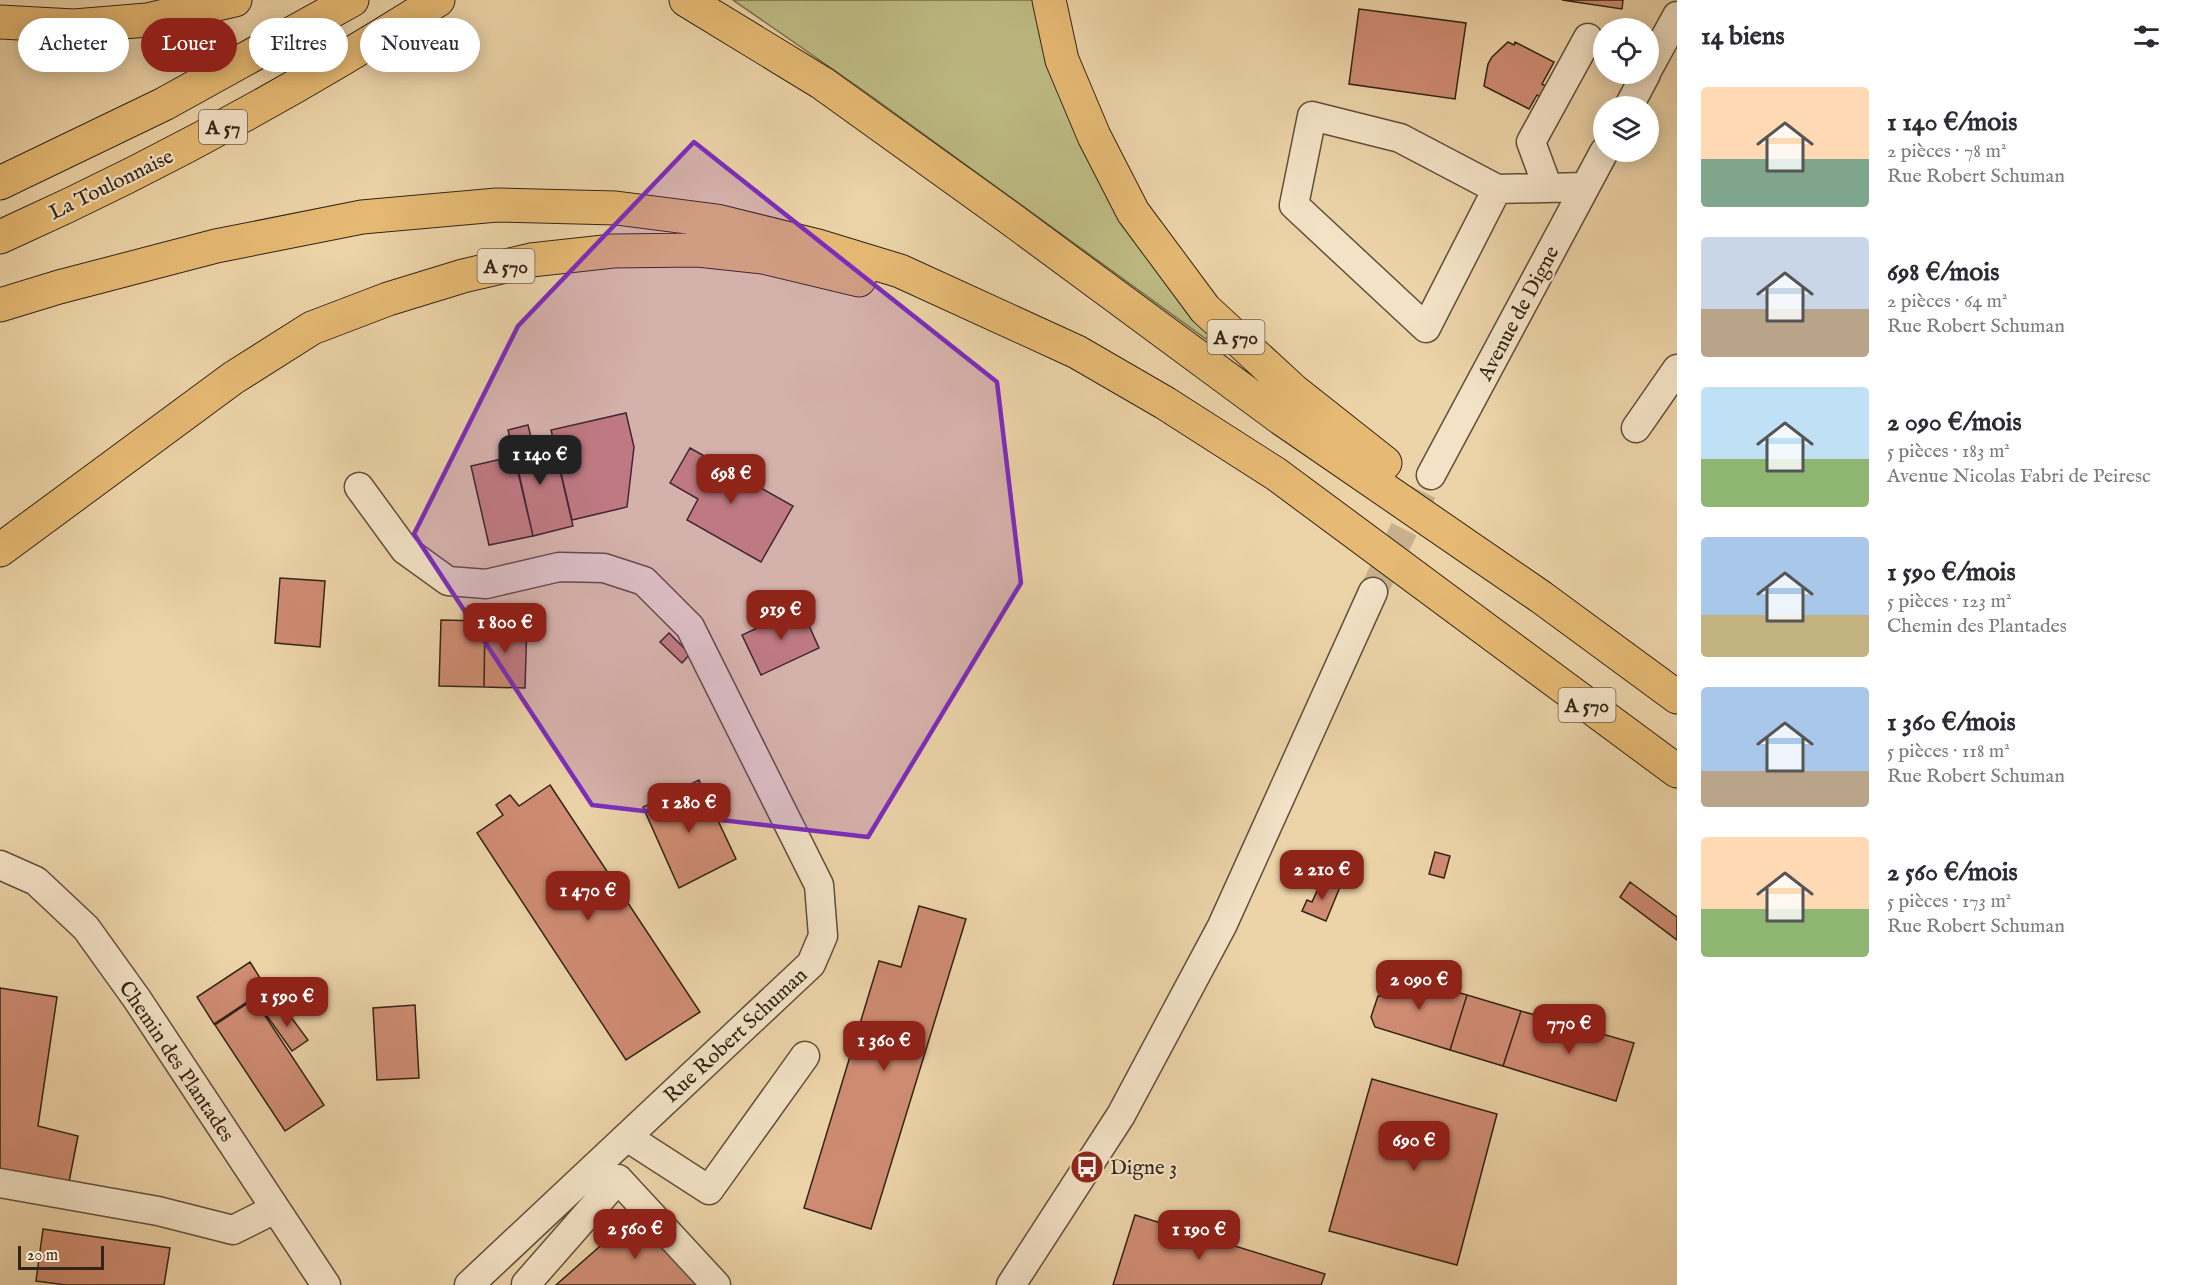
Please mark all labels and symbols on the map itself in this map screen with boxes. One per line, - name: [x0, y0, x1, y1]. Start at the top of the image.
- road number: A 57: [199, 110, 247, 144]
- street label: La Toulonnaise: [45, 143, 179, 227]
- street label: Avenue de Digne: [1472, 241, 1566, 387]
- road number: A 570: [478, 249, 534, 283]
- road number: A 570: [1208, 320, 1264, 354]
- pin: 1 140 €: [485, 435, 595, 486]
- pin: 698 €: [689, 454, 773, 505]
- pin: 919 €: [739, 590, 823, 641]
- pin: 1 800 €: [450, 603, 560, 654]
- road number: A 570: [1558, 688, 1616, 722]
- pin: 1 280 €: [634, 783, 744, 834]
- pin: 2 210 €: [1267, 850, 1377, 901]
- pin: 1 470 €: [533, 871, 643, 922]
- pin: 2 090 €: [1364, 960, 1474, 1011]
- street label: Rue Robert Schuman: [659, 963, 814, 1110]
- street label: Chemin des Plantades: [112, 976, 240, 1148]
- pin: 1 590 €: [232, 977, 342, 1028]
- pin: 770 €: [1527, 1004, 1611, 1055]
- pin: 1 360 €: [829, 1021, 939, 1072]
- pin: 690 €: [1372, 1121, 1456, 1172]
- bus stop icon: Digne 3: [1069, 1149, 1105, 1185]
- place label: Digne 3: [1110, 1155, 1177, 1182]
- pin: 2 560 €: [580, 1209, 690, 1260]
- pin: 1 190 €: [1144, 1210, 1254, 1261]
- scale bar: [18, 1243, 104, 1270]

